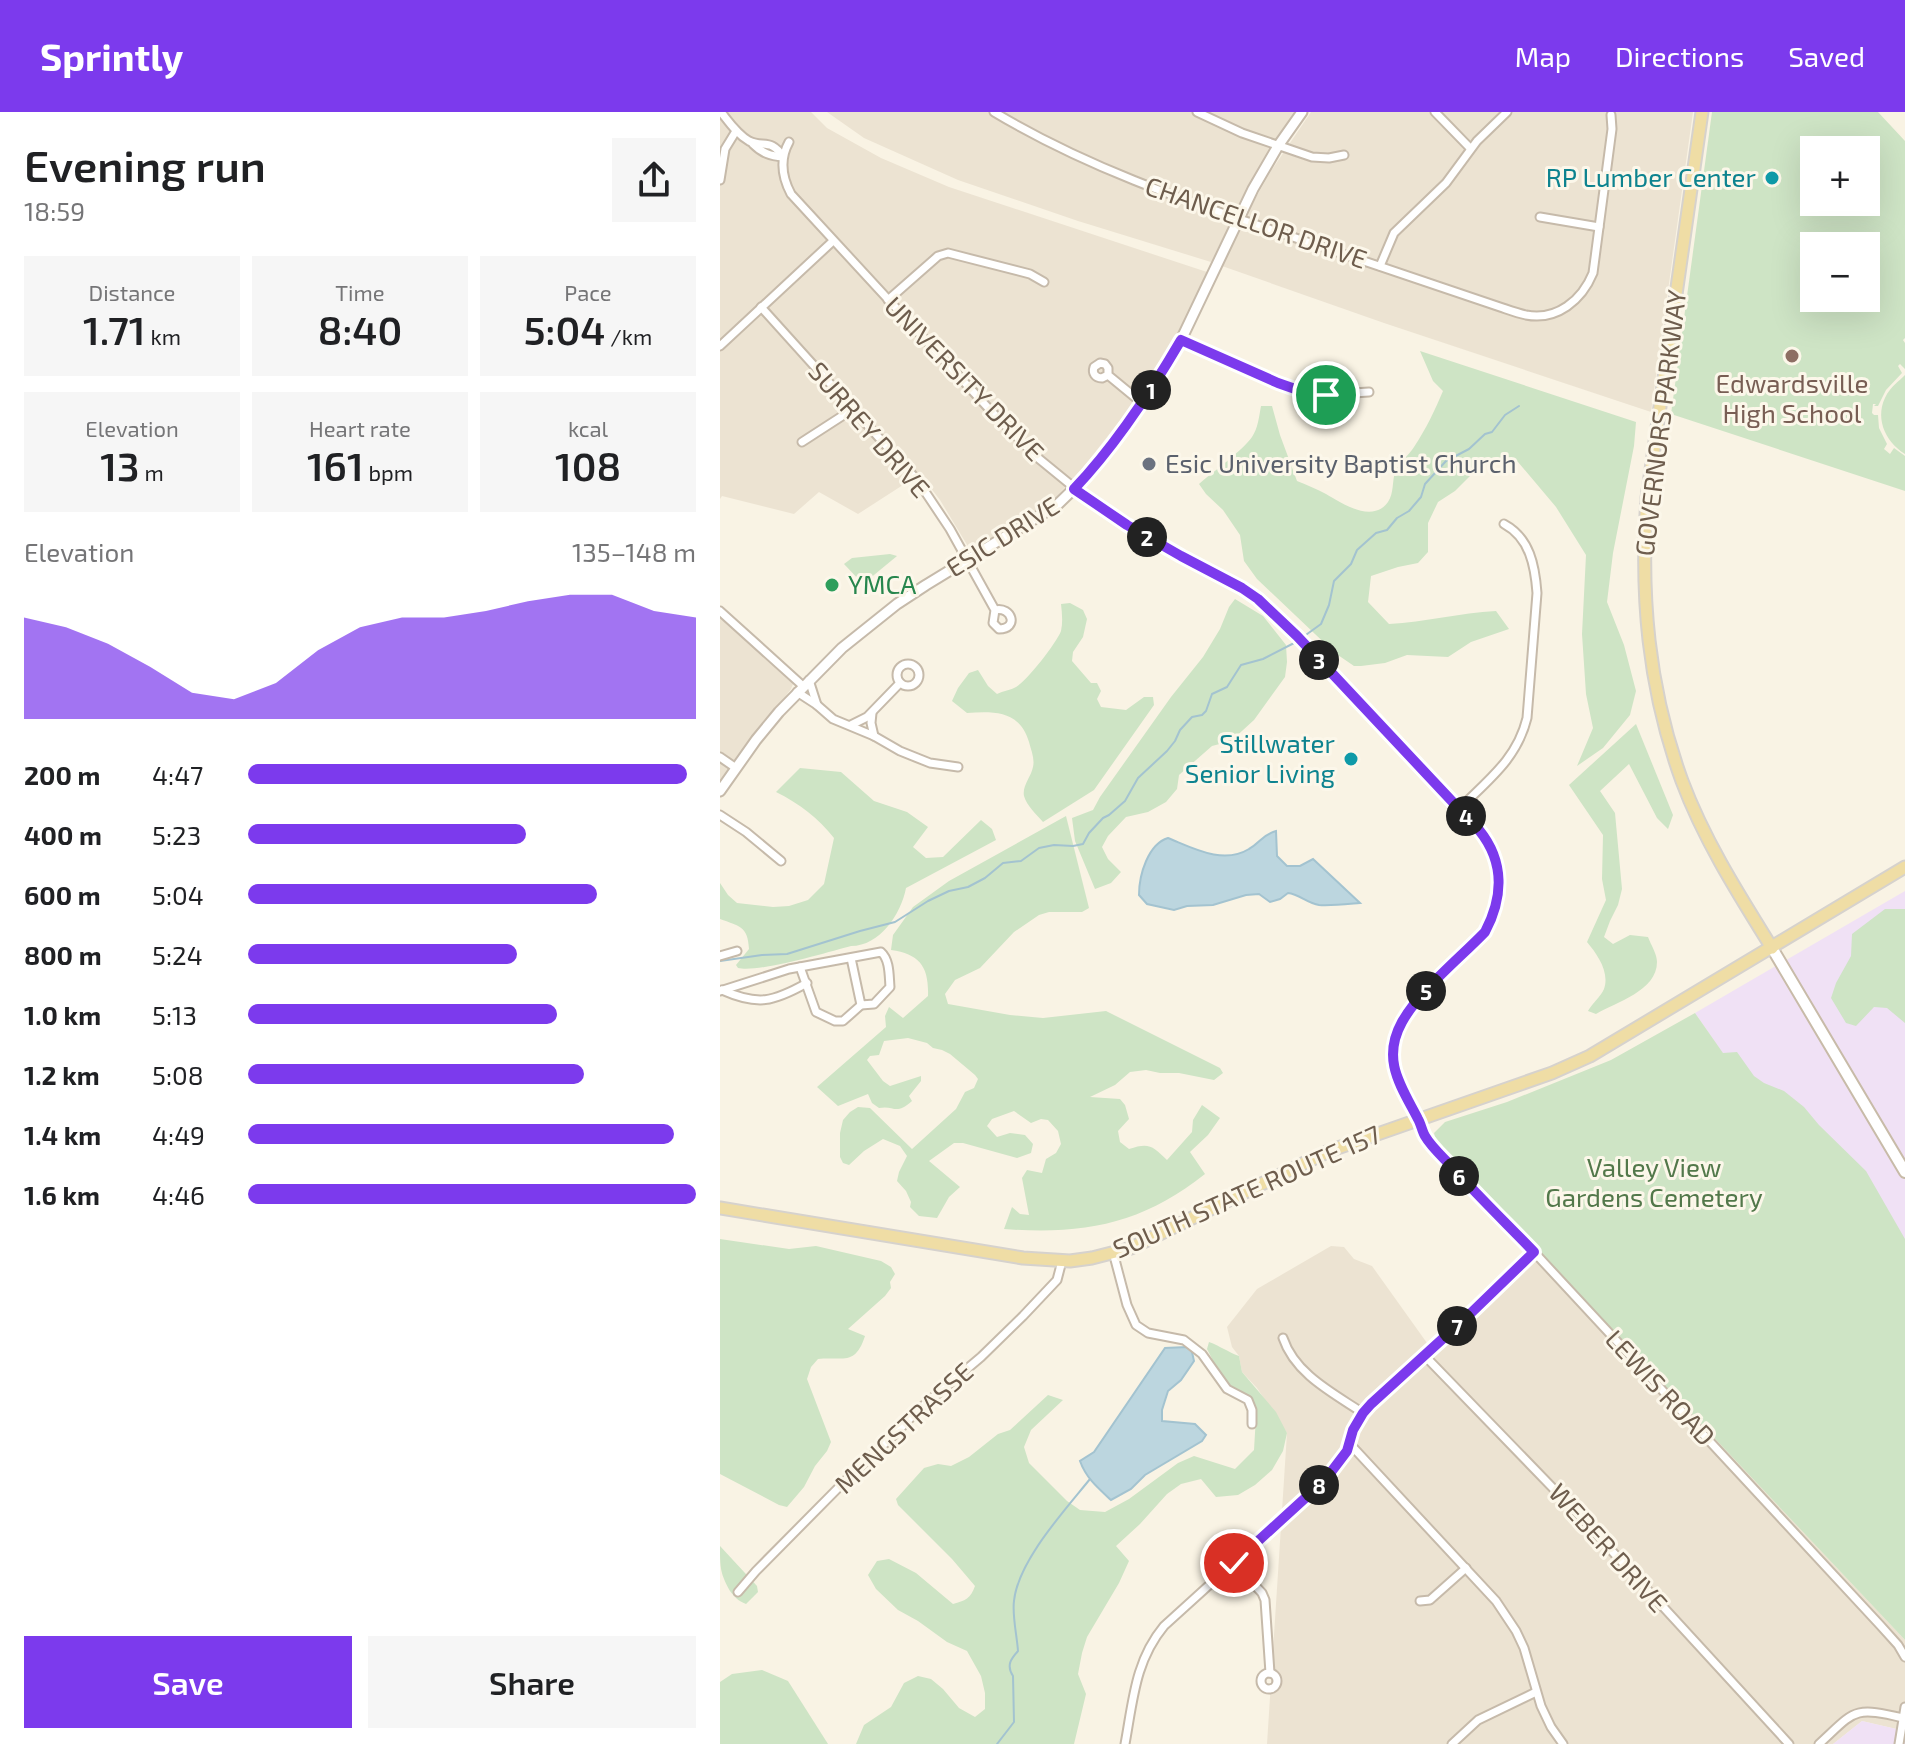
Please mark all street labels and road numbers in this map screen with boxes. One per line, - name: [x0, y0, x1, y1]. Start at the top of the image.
- street label: CHANCELLOR DRIVE: [1142, 169, 1371, 274]
- street label: GOVERNORS PARKWAY: [1628, 288, 1691, 558]
- street label: UNIVERSITY DRIVE: [879, 290, 1051, 466]
- street label: SURREY DRIVE: [803, 355, 937, 503]
- street label: ESIC DRIVE: [940, 489, 1064, 583]
- street label: SOUTH STATE ROUTE 157: [1108, 1118, 1385, 1264]
- street label: LEWIS ROAD: [1600, 1323, 1722, 1451]
- street label: MENGSTRASSE: [827, 1355, 979, 1499]
- street label: WEBER DRIVE: [1543, 1476, 1675, 1618]

